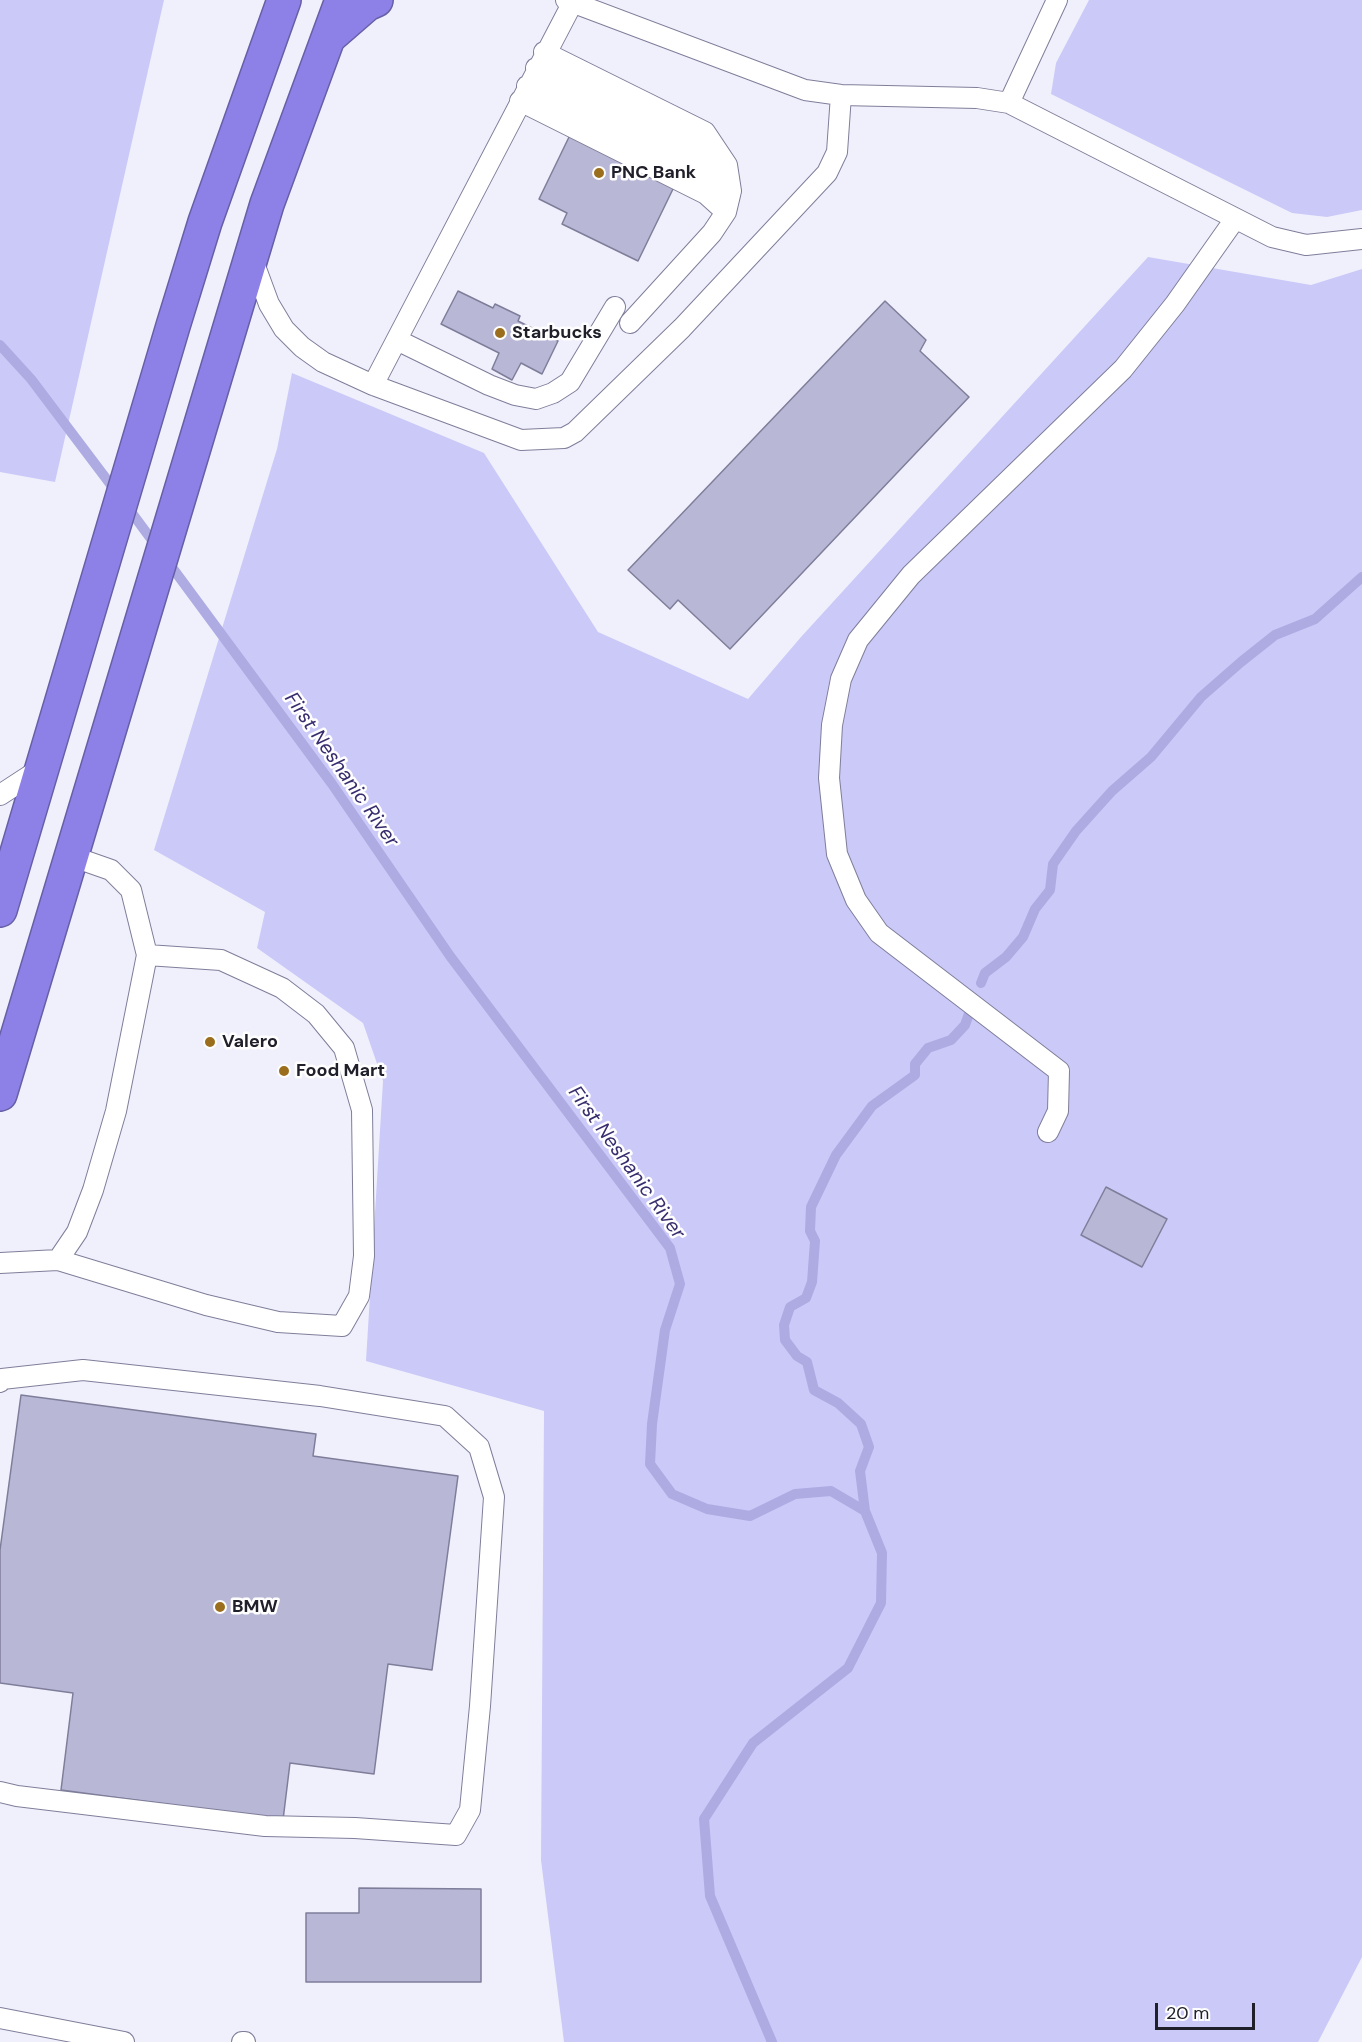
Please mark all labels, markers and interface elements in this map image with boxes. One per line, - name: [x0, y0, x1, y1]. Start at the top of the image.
- place label: PNC Bank: [611, 162, 696, 184]
- marker: PNC Bank: [592, 166, 606, 180]
- place label: Starbucks: [512, 322, 602, 344]
- marker: Starbucks: [493, 326, 507, 340]
- water label: First Neshanic River: [279, 688, 403, 852]
- place label: Valero: [222, 1031, 278, 1053]
- marker: Valero: [203, 1035, 217, 1049]
- place label: Food Mart: [296, 1060, 385, 1082]
- marker: Food Mart: [277, 1064, 291, 1078]
- water label: First Neshanic River: [562, 1082, 690, 1244]
- place label: BMW: [232, 1596, 278, 1618]
- marker: BMW: [213, 1600, 227, 1614]
- scale bar: [1158, 1991, 1258, 2029]
- text: 20 m: [1166, 2001, 1209, 2025]

